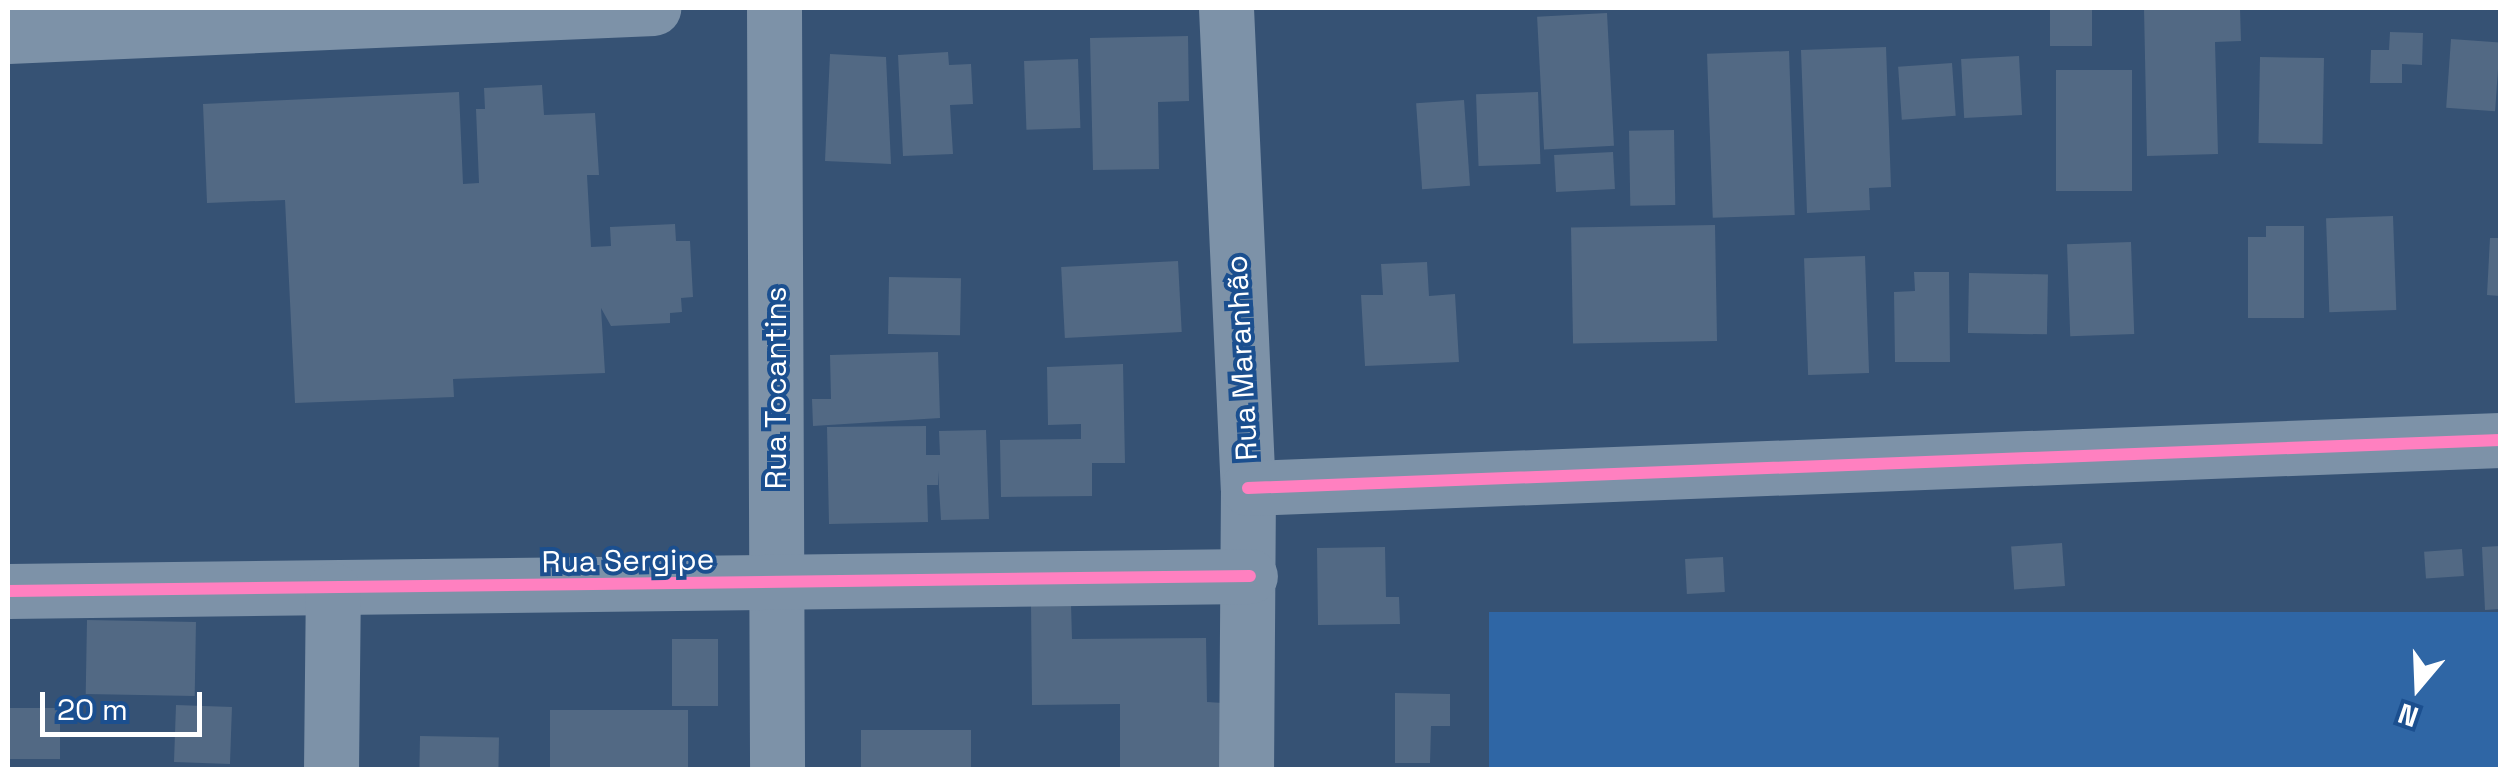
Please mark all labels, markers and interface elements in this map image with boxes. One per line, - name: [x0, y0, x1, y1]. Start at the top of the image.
- street label: Rua Maranhão: [1219, 254, 1265, 462]
- street label: Rua Tocantins: [758, 286, 794, 490]
- street label: Rua Sergipe: [541, 541, 715, 581]
- north arrow: [2368, 637, 2468, 737]
- scale bar: [45, 672, 208, 734]
- text: 20 m: [57, 690, 128, 729]
- text: N: [2394, 695, 2423, 735]

